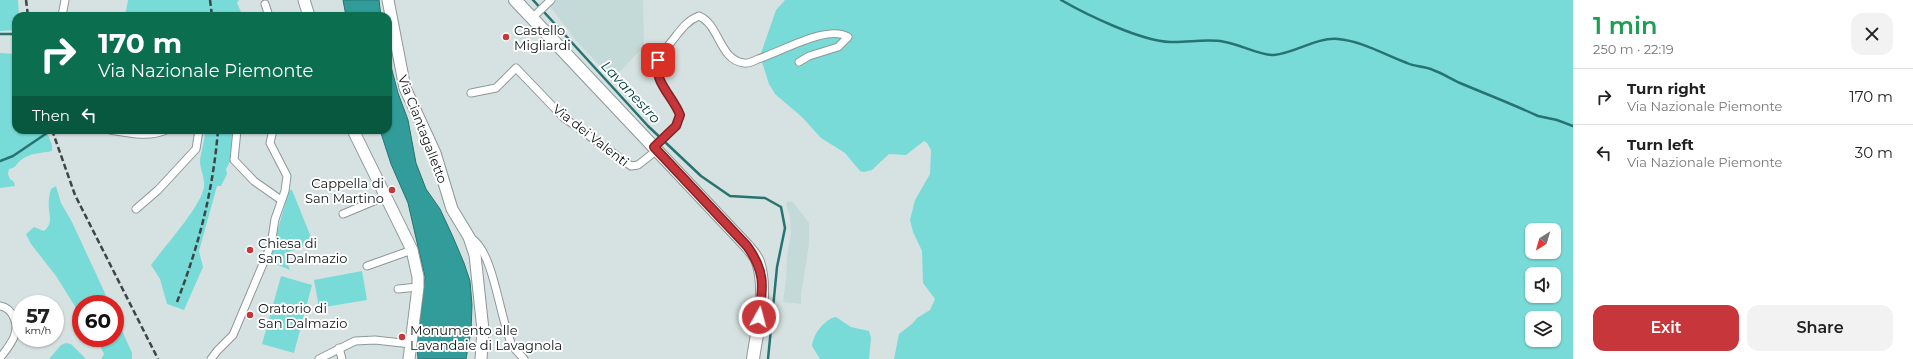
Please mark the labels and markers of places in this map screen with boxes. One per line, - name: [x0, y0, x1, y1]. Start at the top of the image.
- place label: Castello Migliardi: [514, 22, 571, 53]
- marker: Castello Migliardi: [501, 32, 511, 42]
- pin: [641, 43, 675, 77]
- place label: Cappella di San Martino: [305, 175, 384, 206]
- marker: Cappella di San Martino: [387, 185, 397, 195]
- place label: Chiesa di San Dalmazio: [258, 235, 348, 266]
- marker: Chiesa di San Dalmazio: [245, 245, 255, 255]
- place label: Oratorio di San Dalmazio: [258, 300, 348, 331]
- marker: Oratorio di San Dalmazio: [245, 310, 255, 320]
- place label: Monumento alle Lavandaie di Lavagnola: [410, 322, 562, 353]
- marker: Monumento alle Lavandaie di Lavagnola: [397, 332, 407, 342]

